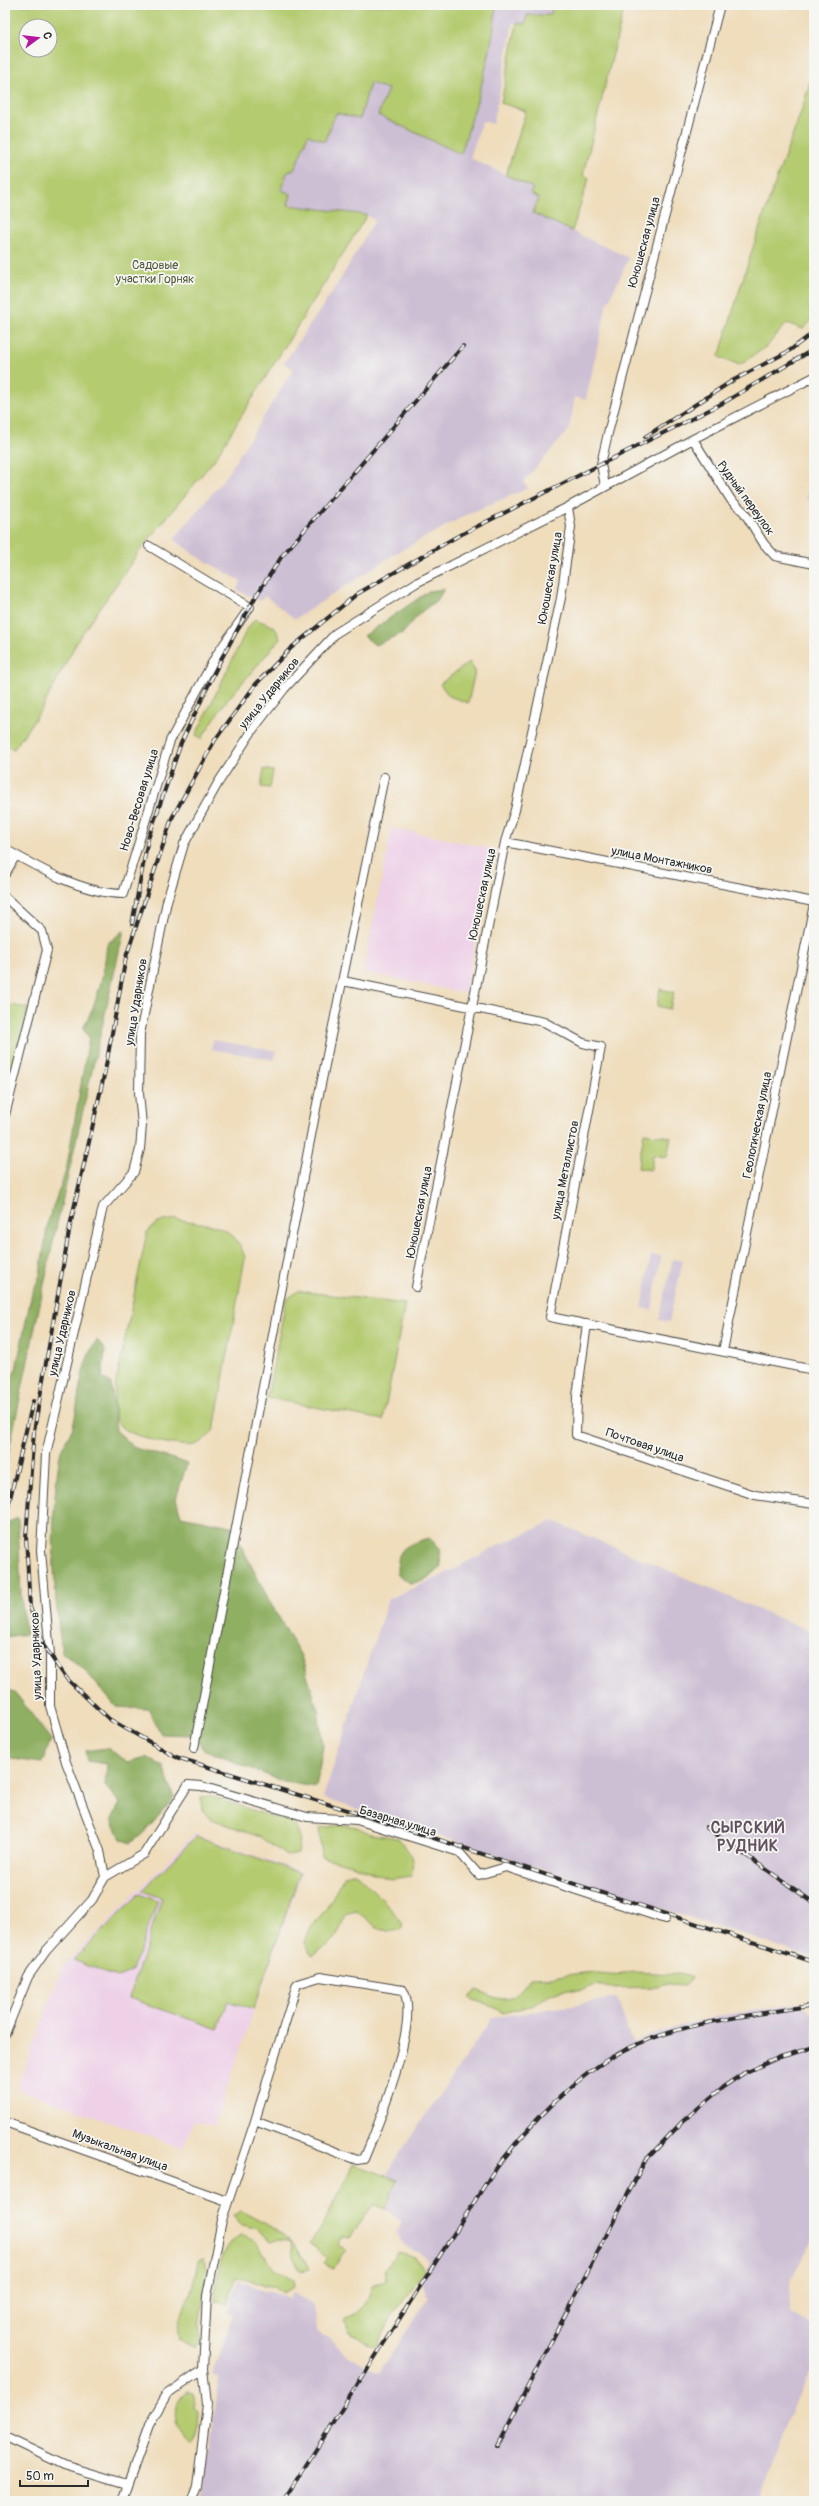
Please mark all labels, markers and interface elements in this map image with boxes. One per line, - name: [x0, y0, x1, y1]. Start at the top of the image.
- north arrow: [18, 18, 58, 58]
- text: С: [40, 31, 54, 41]
- street label: Юношеская улица: [625, 195, 664, 289]
- park label: Садовые участки Горняк: [115, 258, 194, 287]
- street label: Рудный переулок: [714, 458, 778, 538]
- street label: Юношеская улица: [535, 530, 566, 625]
- street label: улица Ударников: [235, 654, 303, 733]
- street label: Ново-Весовая улица: [117, 747, 162, 853]
- street label: улица Монтажников: [609, 843, 714, 878]
- street label: Юношеская улица: [465, 847, 500, 941]
- street label: улица Ударников: [122, 957, 151, 1048]
- street label: Геологическая улица: [740, 1070, 775, 1180]
- street label: улица Металлистов: [548, 1119, 582, 1222]
- street label: Юношеская улица: [403, 1165, 436, 1259]
- street label: улица Ударников: [45, 1288, 80, 1379]
- street label: Почтовая улица: [604, 1425, 686, 1466]
- street label: улица Ударников: [27, 1612, 46, 1701]
- street label: Базарная улица: [358, 1803, 438, 1840]
- district label: СЫРСКИЙ РУДНИК: [711, 1818, 785, 1856]
- street label: Музыкальная улица: [70, 2126, 170, 2175]
- scale bar: [20, 2462, 88, 2488]
- text: 50 m: [26, 2469, 54, 2484]

